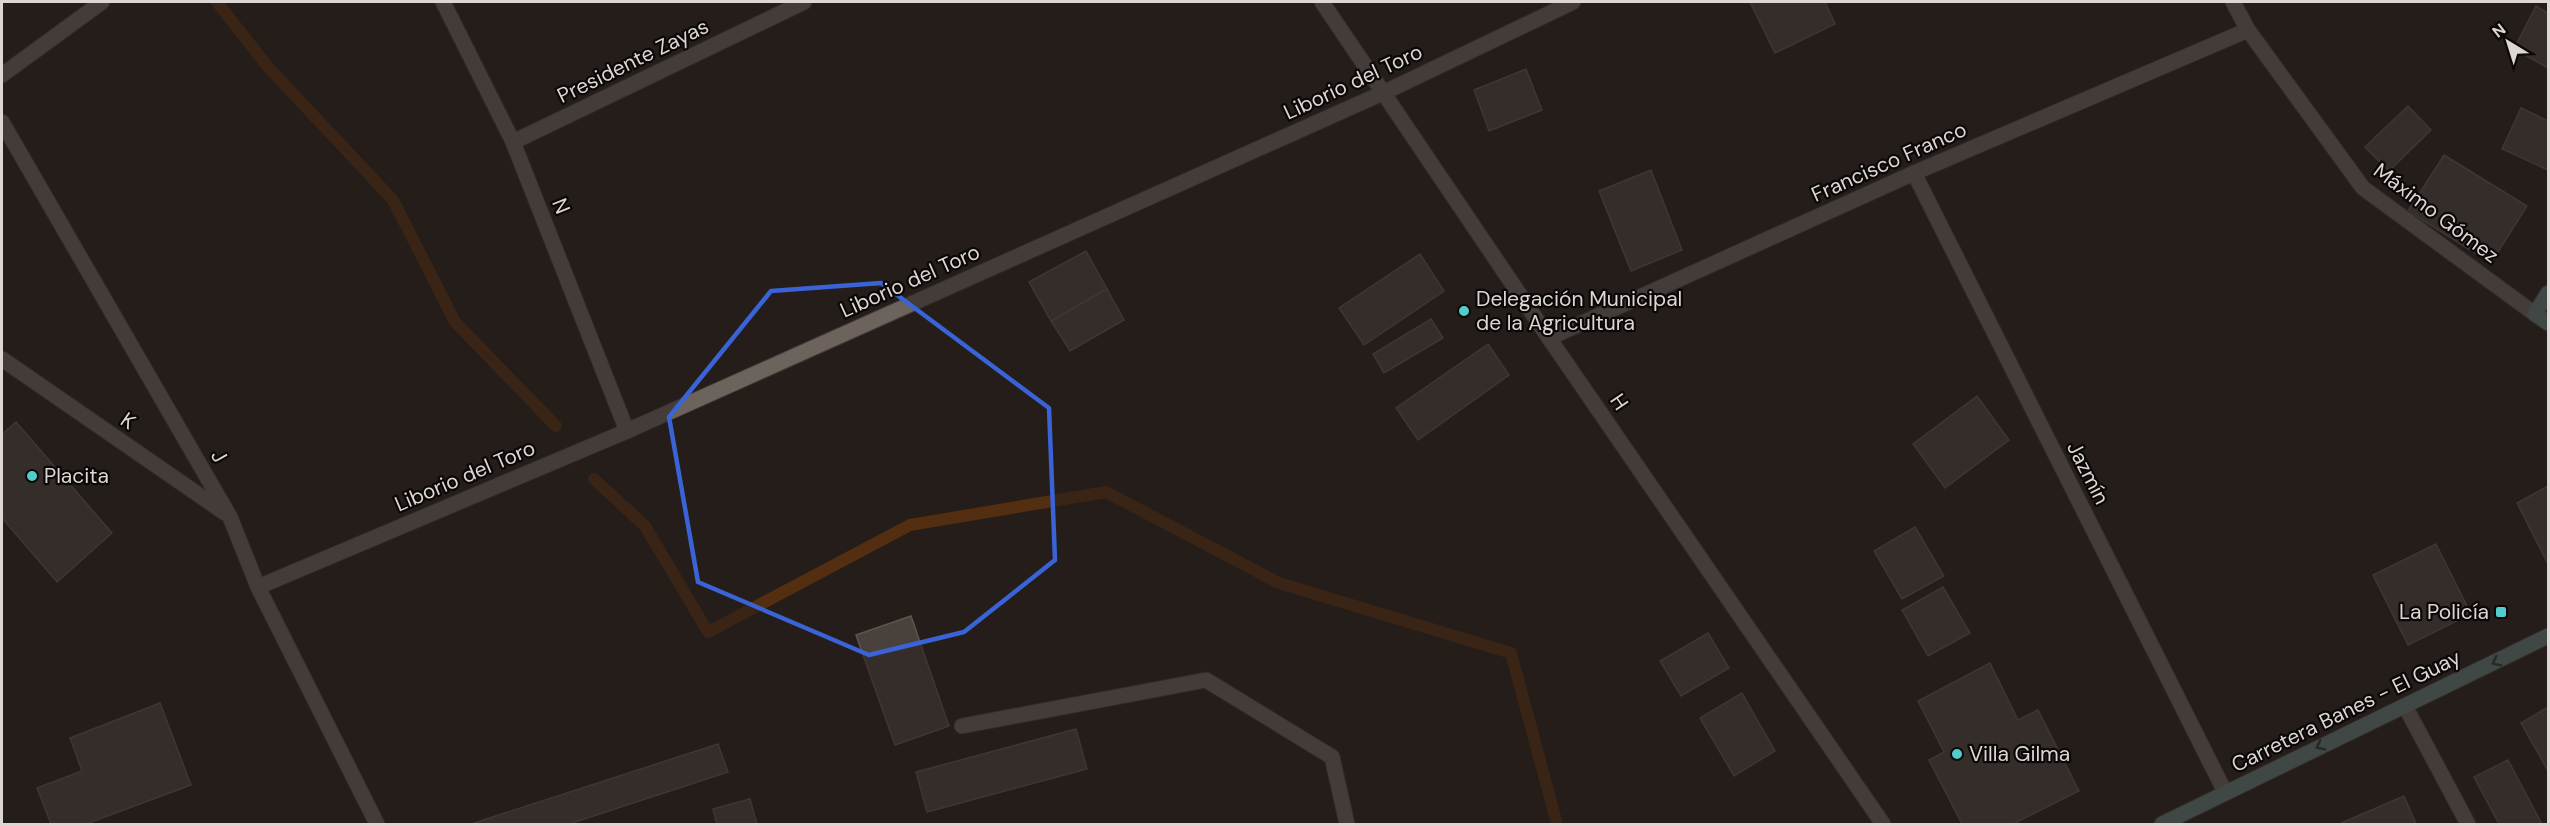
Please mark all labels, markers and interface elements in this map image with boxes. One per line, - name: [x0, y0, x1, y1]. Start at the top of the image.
- street label: Presidente Zayas: [553, 12, 713, 110]
- north arrow: [2478, 12, 2538, 72]
- text: N: [2488, 19, 2510, 42]
- street label: Liborio del Toro: [1279, 38, 1427, 126]
- street label: Francisco Franco: [1807, 115, 1971, 209]
- street label: Máximo Gómez: [2368, 157, 2504, 269]
- street label: N: [545, 194, 577, 218]
- street label: Liborio del Toro: [836, 238, 984, 324]
- place label: Delegación Municipal de la Agricultura: [1476, 285, 1682, 337]
- marker: Delegación Municipal de la Agricultura: [1457, 304, 1471, 318]
- street label: H: [1603, 388, 1635, 416]
- street label: K: [115, 406, 141, 436]
- street label: Liborio del Toro: [390, 434, 540, 518]
- street label: Jazmín: [2060, 437, 2116, 509]
- street label: J: [204, 444, 234, 468]
- place label: Placita: [44, 462, 109, 490]
- marker: Placita: [25, 469, 39, 483]
- place label: La Policía: [2399, 598, 2489, 626]
- marker: La Policía: [2494, 605, 2508, 619]
- street label: Carretera Banes - El Guay: [2227, 643, 2466, 779]
- one-way arrow: [2491, 654, 2502, 666]
- one-way arrow: [2316, 739, 2327, 751]
- place label: Villa Gilma: [1969, 740, 2070, 768]
- marker: Villa Gilma: [1950, 747, 1964, 761]

